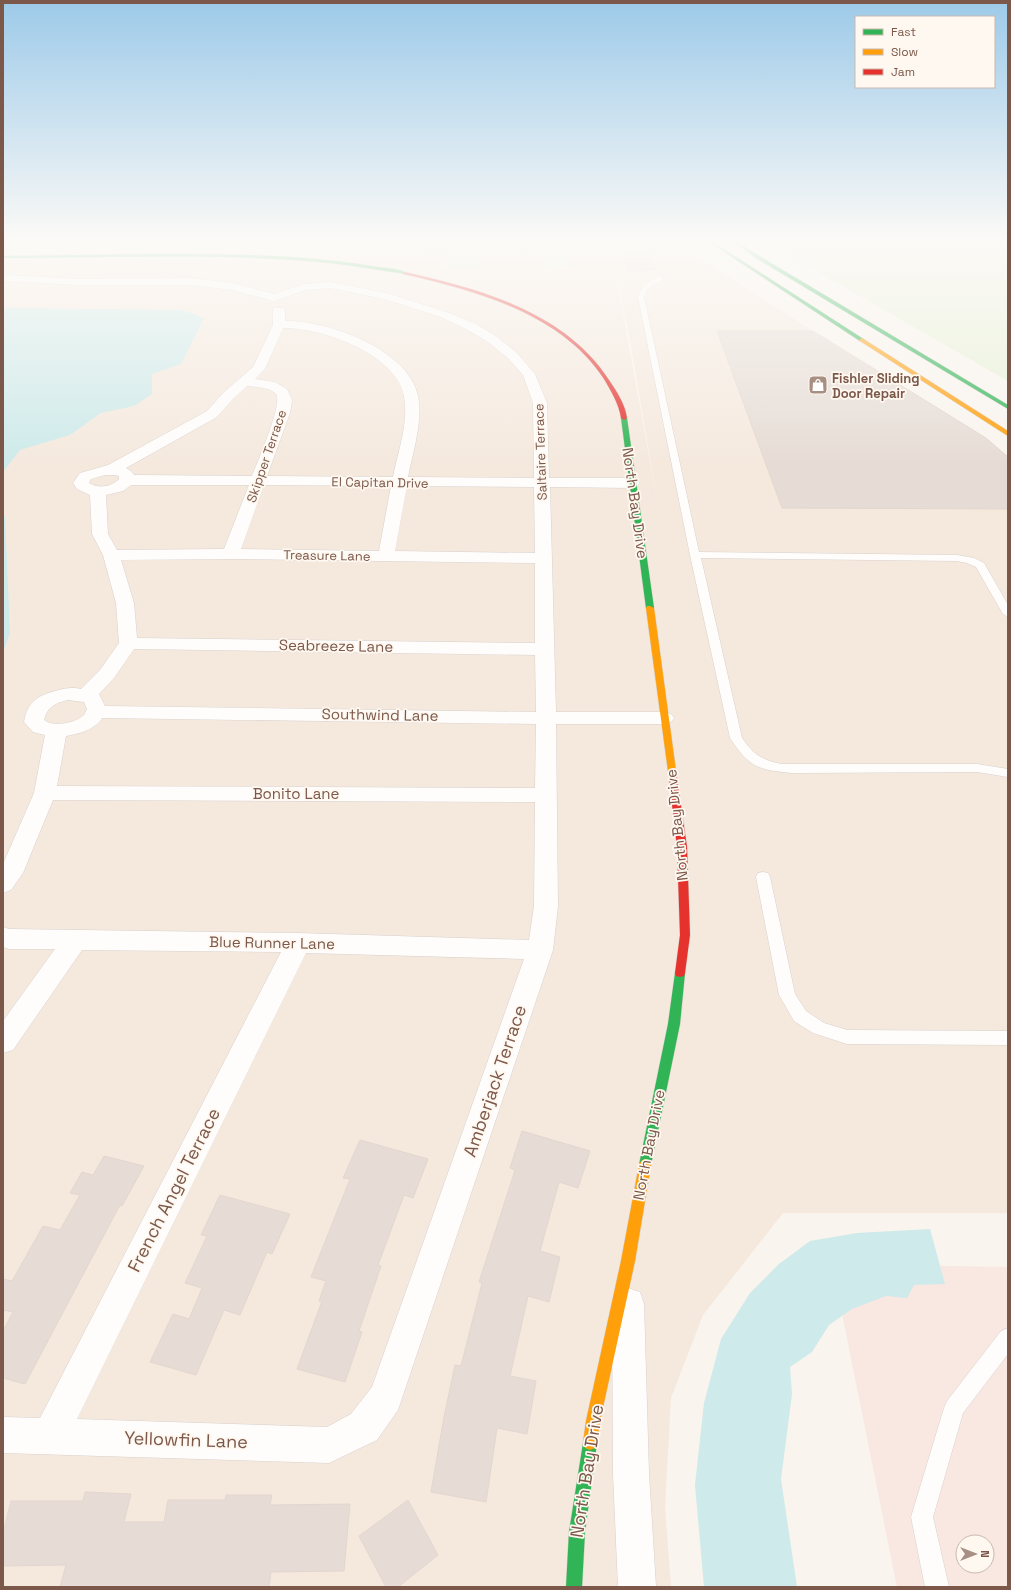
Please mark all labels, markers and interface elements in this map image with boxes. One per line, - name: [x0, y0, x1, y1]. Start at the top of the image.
- legend: [855, 16, 995, 88]
- text: Fast: [891, 24, 916, 40]
- text: Slow: [891, 44, 918, 60]
- text: Jam: [891, 64, 915, 80]
- place label: Fishler Sliding Door Repair: [832, 370, 919, 402]
- shop icon: Fishler Sliding Door Repair: [807, 374, 829, 396]
- street label: Saltaire Terrace: [530, 403, 551, 501]
- street label: Skipper Terrace: [243, 408, 290, 505]
- street label: North Bay Drive: [618, 446, 653, 560]
- street label: El Capitan Drive: [331, 473, 429, 492]
- street label: Treasure Lane: [283, 546, 371, 565]
- street label: Seabreeze Lane: [279, 635, 393, 656]
- street label: Southwind Lane: [321, 704, 439, 725]
- street label: North Bay Drive: [661, 768, 692, 882]
- street label: Bonito Lane: [253, 784, 339, 803]
- street label: Blue Runner Lane: [209, 932, 335, 953]
- street label: Amberjack Terrace: [458, 1002, 531, 1160]
- street label: North Bay Drive: [628, 1088, 669, 1202]
- street label: French Angel Terrace: [122, 1104, 225, 1276]
- street label: North Bay Drive: [565, 1403, 608, 1539]
- street label: Yellowfin Lane: [124, 1426, 248, 1453]
- north arrow: [955, 1534, 995, 1574]
- text: N: [978, 1550, 992, 1558]

